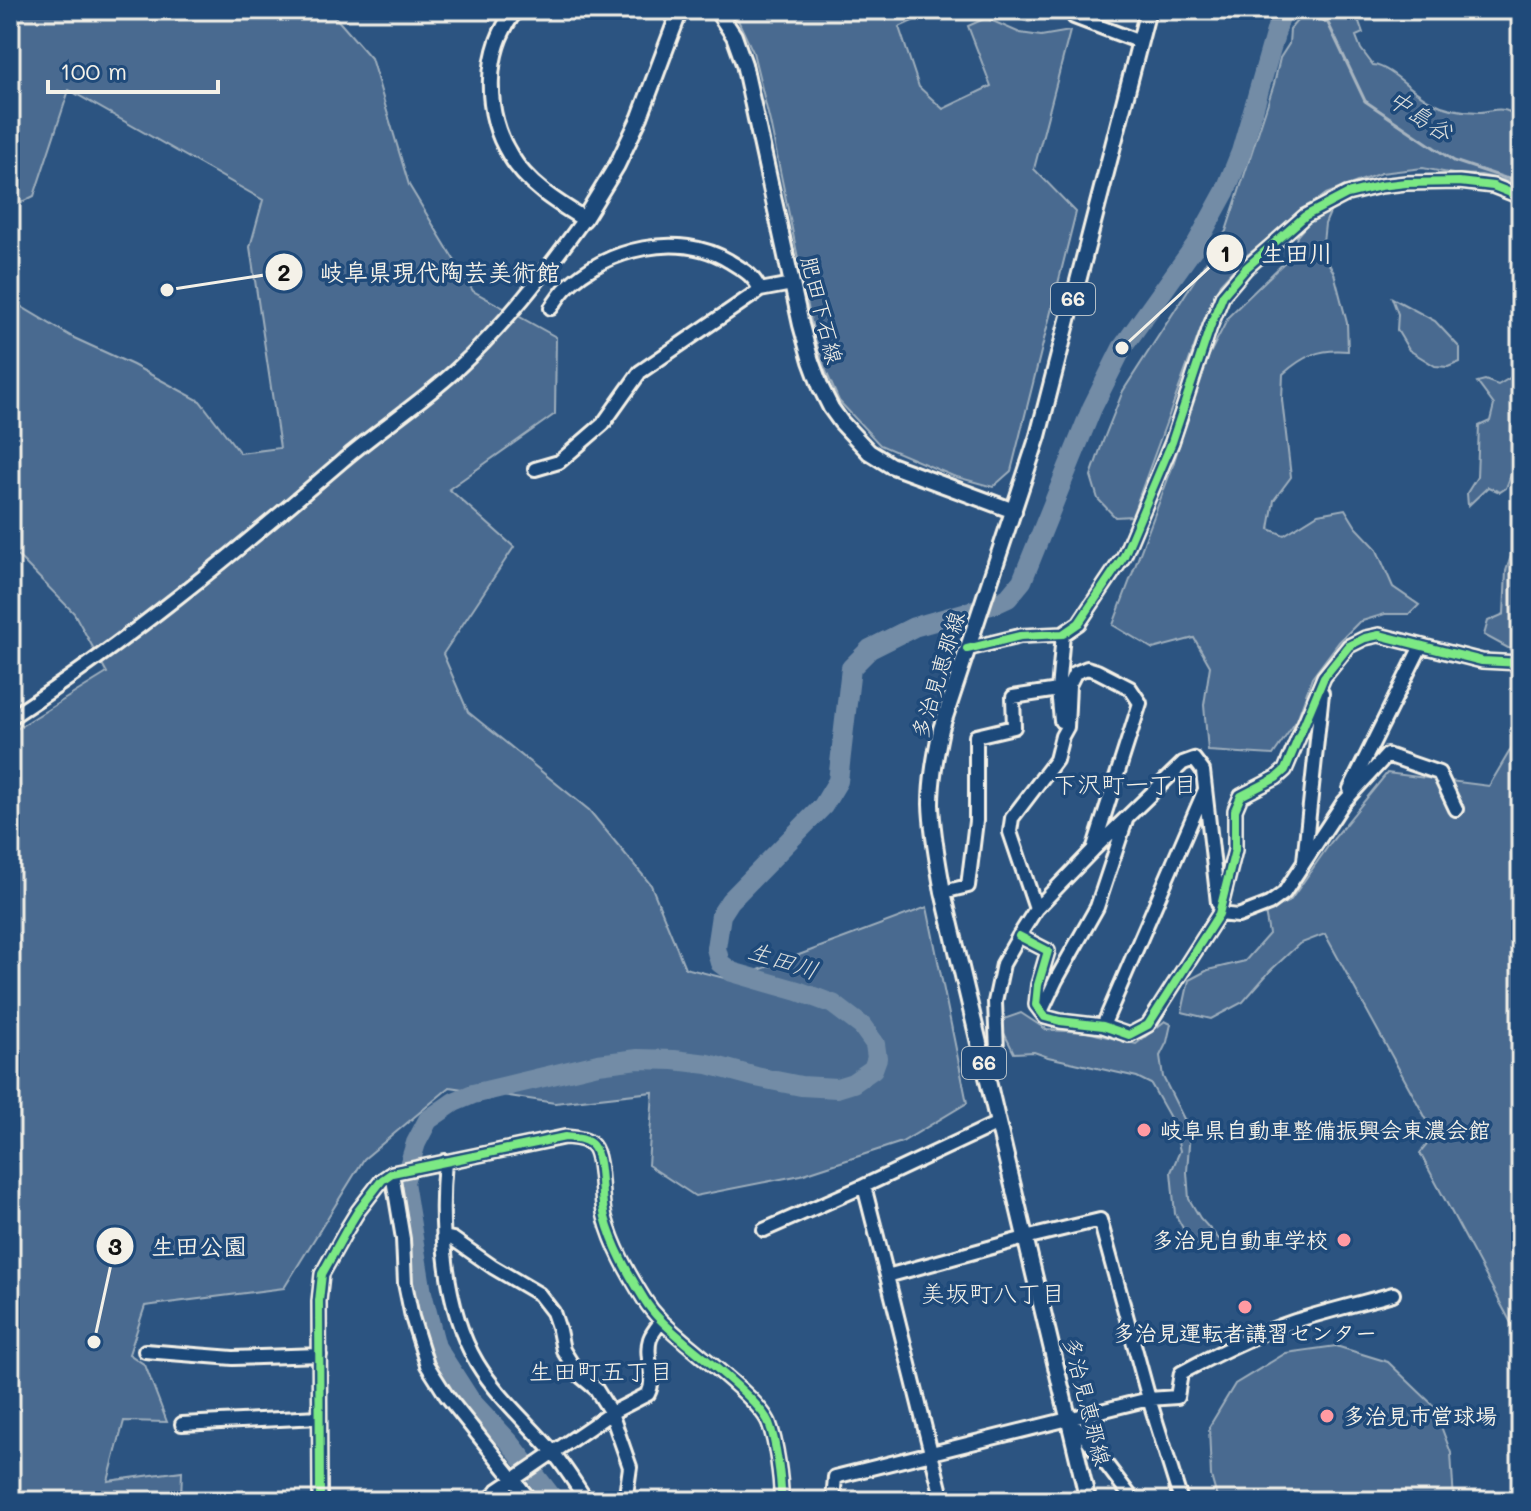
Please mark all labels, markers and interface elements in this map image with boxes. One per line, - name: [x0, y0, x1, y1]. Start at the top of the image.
- scale bar: [48, 44, 218, 94]
- text: 100 m: [60, 55, 127, 86]
- water label: 中島谷: [1382, 82, 1460, 148]
- callout: 生田川: [1205, 229, 1349, 277]
- text: 1: [1220, 237, 1230, 268]
- text: 生田川: [1261, 237, 1333, 268]
- callout: 岐阜県現代陶芸美術館: [264, 248, 576, 296]
- street label: 肥田下石線: [795, 253, 850, 367]
- text: 2: [277, 256, 291, 287]
- text: 岐阜県現代陶芸美術館: [320, 256, 560, 287]
- road number: 66: [1051, 283, 1095, 315]
- street label: 多治見恵那線: [904, 607, 971, 742]
- district label: 下沢町一丁目: [1053, 768, 1197, 799]
- water label: 生田川: [744, 934, 822, 985]
- road number: 66: [962, 1047, 1006, 1079]
- place label: 岐阜県自動車整備振興会東濃会館: [1160, 1115, 1490, 1144]
- marker: 岐阜県自動車整備振興会東濃会館: [1135, 1121, 1153, 1139]
- callout: 生田公園: [95, 1222, 263, 1270]
- place label: 多治見自動車学校: [1152, 1225, 1328, 1254]
- text: 3: [108, 1230, 122, 1261]
- text: 生田公園: [151, 1230, 247, 1261]
- marker: 多治見自動車学校: [1335, 1231, 1353, 1249]
- district label: 美坂町八丁目: [921, 1277, 1065, 1308]
- marker: 多治見運転者講習センター: [1236, 1298, 1254, 1316]
- place label: 多治見運転者講習センター: [1113, 1318, 1377, 1347]
- street label: 多治見恵那線: [1057, 1333, 1118, 1468]
- district label: 生田町五丁目: [529, 1355, 673, 1386]
- place label: 多治見市営球場: [1343, 1401, 1497, 1430]
- marker: 多治見市営球場: [1318, 1407, 1336, 1425]

